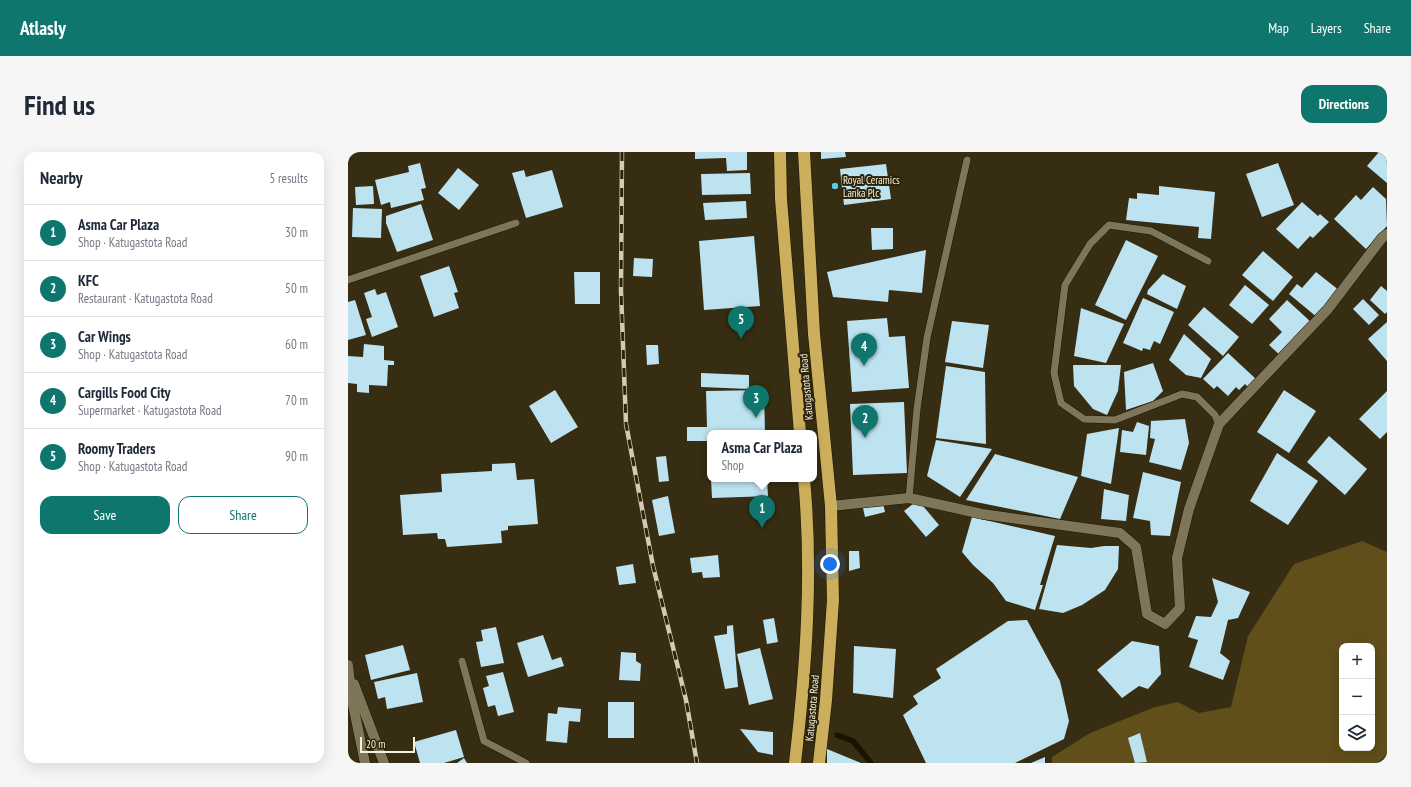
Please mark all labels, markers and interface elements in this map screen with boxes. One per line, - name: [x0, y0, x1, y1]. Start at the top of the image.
- text: Atlasly: [20, 16, 66, 40]
- text: Map: [1268, 19, 1289, 37]
- text: Layers: [1311, 19, 1342, 37]
- text: Share: [1364, 19, 1391, 37]
- button: Directions: [1301, 85, 1387, 123]
- text: Find us: [24, 86, 95, 123]
- text: Nearby: [40, 167, 83, 189]
- text: 5 results: [269, 170, 308, 187]
- place label: Royal Ceramics Lanka Plc: [843, 173, 900, 200]
- marker: Royal Ceramics Lanka Plc: [830, 181, 840, 191]
- text: Asma Car Plaza: [78, 215, 159, 234]
- text: 1: [50, 224, 56, 241]
- text: 30 m: [285, 224, 308, 241]
- text: Shop · Katugastota Road: [78, 234, 187, 251]
- text: KFC: [78, 271, 99, 290]
- text: 2: [50, 280, 56, 297]
- text: 50 m: [285, 280, 308, 297]
- text: Restaurant · Katugastota Road: [78, 290, 213, 307]
- pin: 5: [728, 306, 754, 339]
- text: Car Wings: [78, 327, 131, 346]
- pin: 4: [851, 333, 877, 366]
- text: 3: [50, 336, 56, 353]
- text: 60 m: [285, 336, 308, 353]
- text: Shop · Katugastota Road: [78, 346, 187, 363]
- street label: Katugastota Road: [796, 353, 816, 421]
- text: Cargills Food City: [78, 383, 170, 402]
- pin: 3: [743, 385, 769, 418]
- text: 4: [50, 392, 56, 409]
- text: 70 m: [285, 392, 308, 409]
- text: Supermarket · Katugastota Road: [78, 402, 222, 419]
- pin: 2: [852, 405, 878, 438]
- popup: [707, 430, 817, 482]
- text: Asma Car Plaza: [721, 438, 803, 457]
- text: Roomy Traders: [78, 439, 156, 458]
- text: 5: [50, 448, 56, 465]
- text: 90 m: [285, 448, 308, 465]
- text: Shop: [721, 457, 744, 474]
- text: Shop · Katugastota Road: [78, 458, 187, 475]
- pin: 1: [749, 495, 775, 528]
- button: Save: [40, 496, 170, 534]
- button: Share: [178, 496, 308, 534]
- your location: [820, 554, 840, 574]
- map controls: [1339, 643, 1375, 751]
- button: +: [1339, 643, 1375, 679]
- street label: Katugastota Road: [802, 674, 822, 742]
- button: −: [1339, 679, 1375, 715]
- button: layers: [1339, 715, 1375, 751]
- scale bar: [360, 735, 415, 754]
- text: 20 m: [366, 737, 385, 751]

